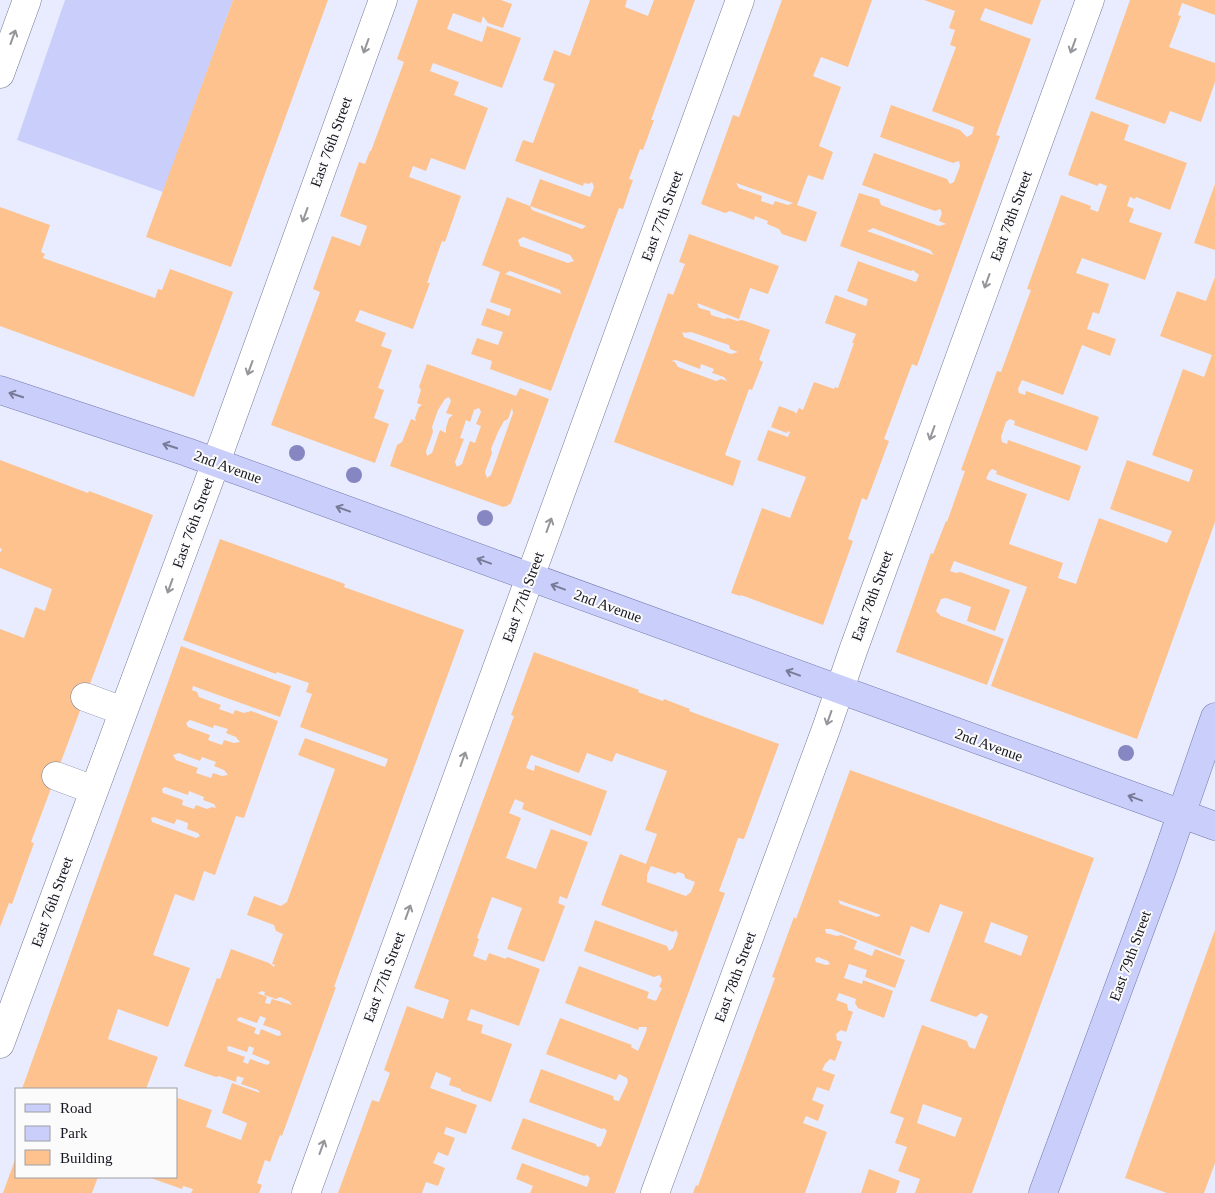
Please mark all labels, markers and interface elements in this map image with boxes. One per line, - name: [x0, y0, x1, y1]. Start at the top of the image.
- one-way arrow: [9, 29, 19, 45]
- one-way arrow: [361, 38, 370, 53]
- one-way arrow: [1068, 38, 1077, 53]
- street label: East 76th Street: [307, 94, 355, 189]
- street label: East 77th Street: [638, 168, 686, 263]
- street label: East 78th Street: [987, 168, 1035, 263]
- one-way arrow: [300, 207, 309, 222]
- one-way arrow: [982, 272, 991, 288]
- one-way arrow: [244, 360, 254, 376]
- one-way arrow: [8, 390, 24, 399]
- one-way arrow: [927, 425, 936, 441]
- one-way arrow: [163, 441, 178, 450]
- street label: 2nd Avenue: [192, 447, 264, 487]
- street label: East 76th Street: [169, 475, 217, 570]
- one-way arrow: [335, 504, 351, 513]
- one-way arrow: [545, 518, 554, 533]
- street label: East 78th Street: [848, 548, 896, 643]
- street label: East 77th Street: [499, 549, 547, 644]
- one-way arrow: [477, 556, 492, 565]
- one-way arrow: [165, 578, 174, 593]
- one-way arrow: [551, 582, 566, 591]
- street label: 2nd Avenue: [572, 586, 644, 626]
- one-way arrow: [786, 668, 801, 677]
- one-way arrow: [824, 710, 834, 726]
- street label: 2nd Avenue: [953, 725, 1025, 765]
- one-way arrow: [459, 752, 468, 768]
- one-way arrow: [1128, 793, 1143, 802]
- street label: East 76th Street: [28, 854, 76, 949]
- one-way arrow: [404, 905, 413, 920]
- street label: East 79th Street: [1106, 908, 1154, 1003]
- street label: East 77th Street: [360, 929, 408, 1024]
- street label: East 78th Street: [711, 929, 759, 1024]
- legend: [15, 1088, 178, 1178]
- text: Road: [60, 1100, 92, 1116]
- text: Park: [60, 1125, 88, 1141]
- one-way arrow: [318, 1140, 327, 1155]
- text: Building: [60, 1150, 113, 1166]

